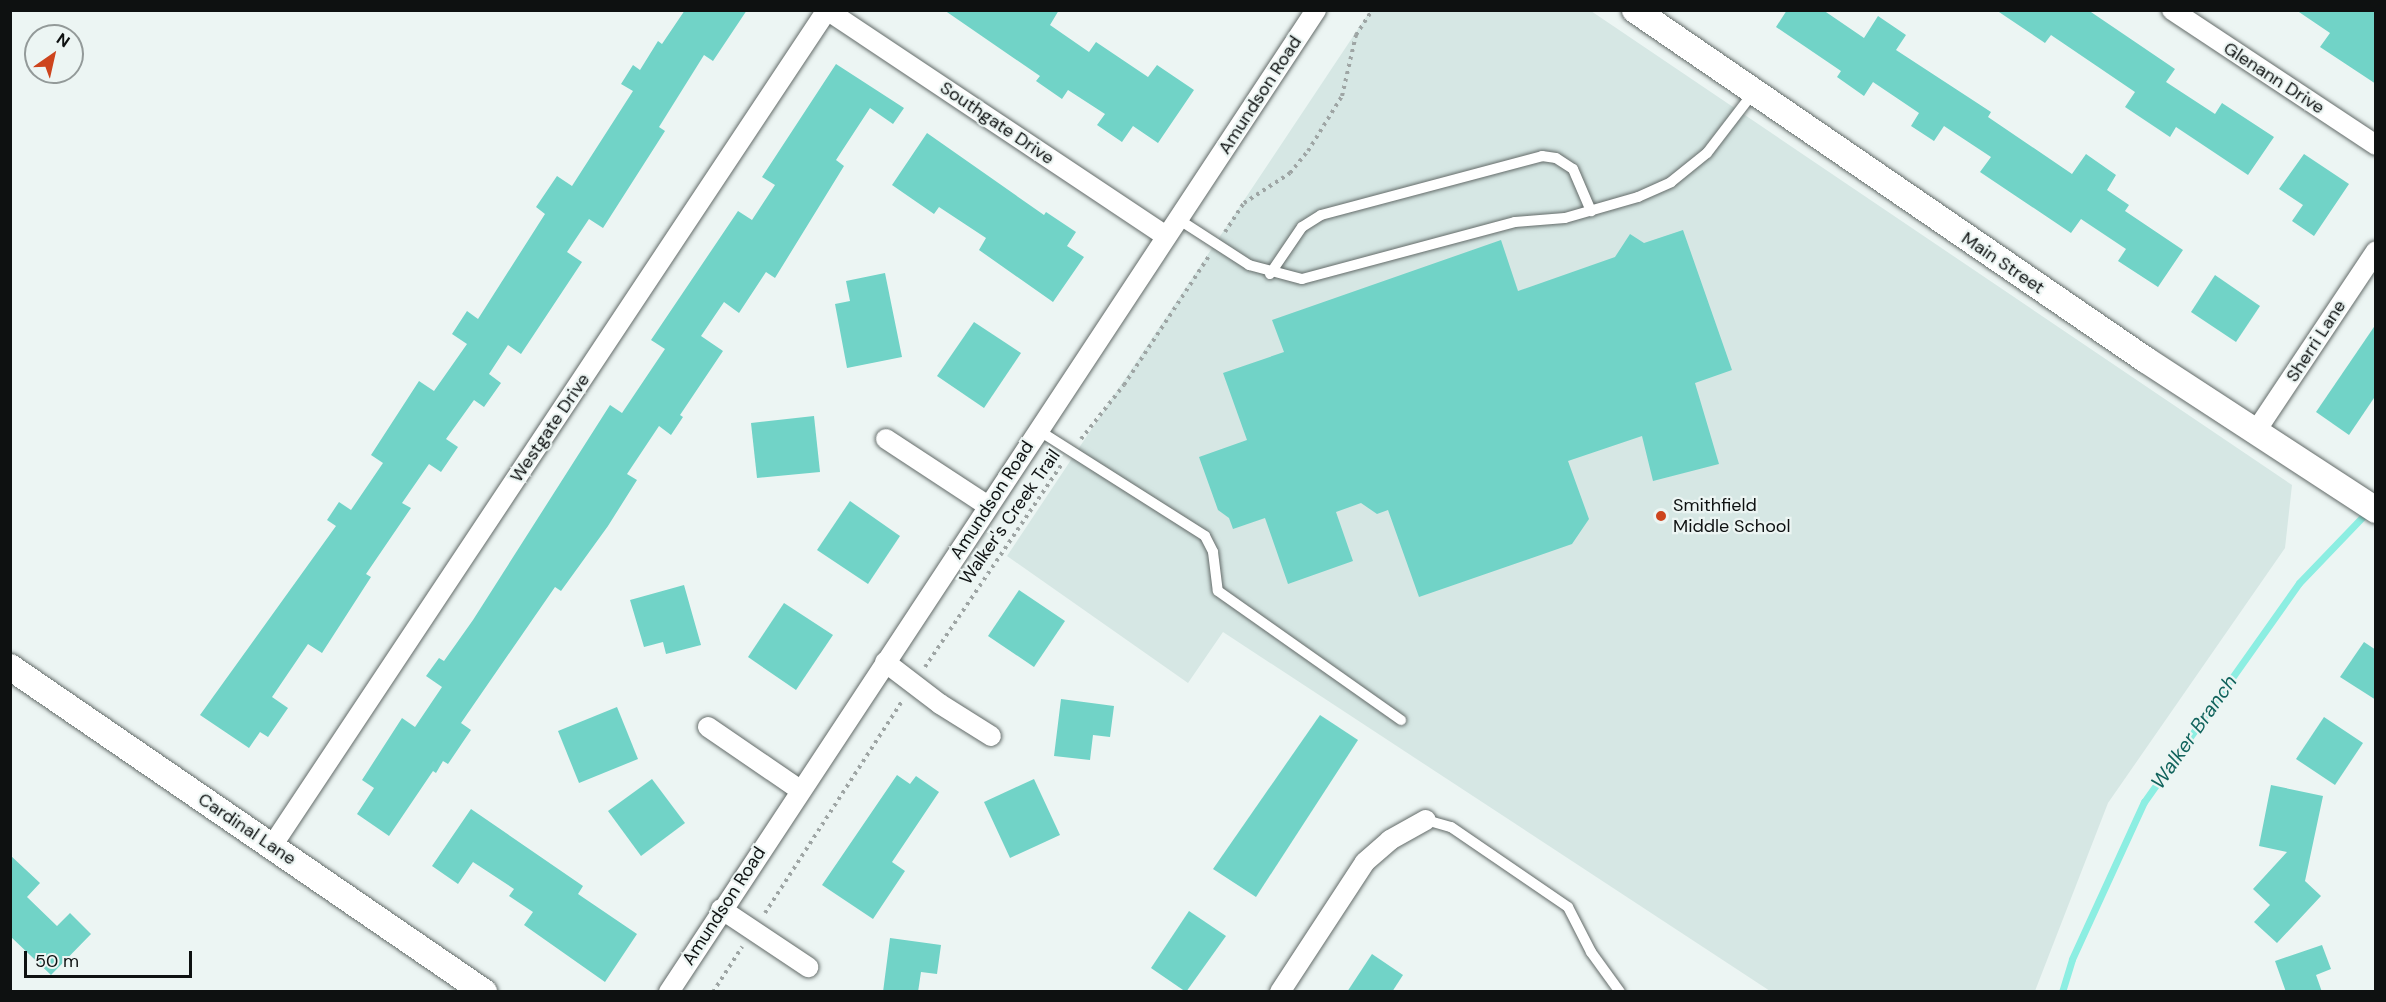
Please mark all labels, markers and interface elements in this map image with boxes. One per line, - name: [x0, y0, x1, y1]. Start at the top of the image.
- north arrow: [24, 24, 84, 84]
- text: N: [53, 28, 74, 52]
- street label: Amundson Road: [1214, 32, 1306, 158]
- street label: Glenann Drive: [2219, 37, 2329, 119]
- street label: Southgate Drive: [936, 77, 1058, 169]
- street label: Main Street: [1957, 227, 2049, 299]
- street label: Sherri Lane: [2282, 296, 2350, 386]
- street label: Westgate Drive: [506, 370, 594, 486]
- street label: Amundson Road: [946, 437, 1038, 563]
- street label: Walker's Creek Trail: [955, 445, 1065, 589]
- place label: Smithfield Middle School: [1673, 495, 1791, 538]
- marker: Smithfield Middle School: [1654, 509, 1668, 523]
- water label: Walker Branch: [2146, 670, 2242, 794]
- street label: Cardinal Lane: [194, 788, 300, 870]
- street label: Amundson Road: [678, 843, 770, 969]
- scale bar: [27, 939, 195, 977]
- text: 50 m: [35, 949, 79, 973]

